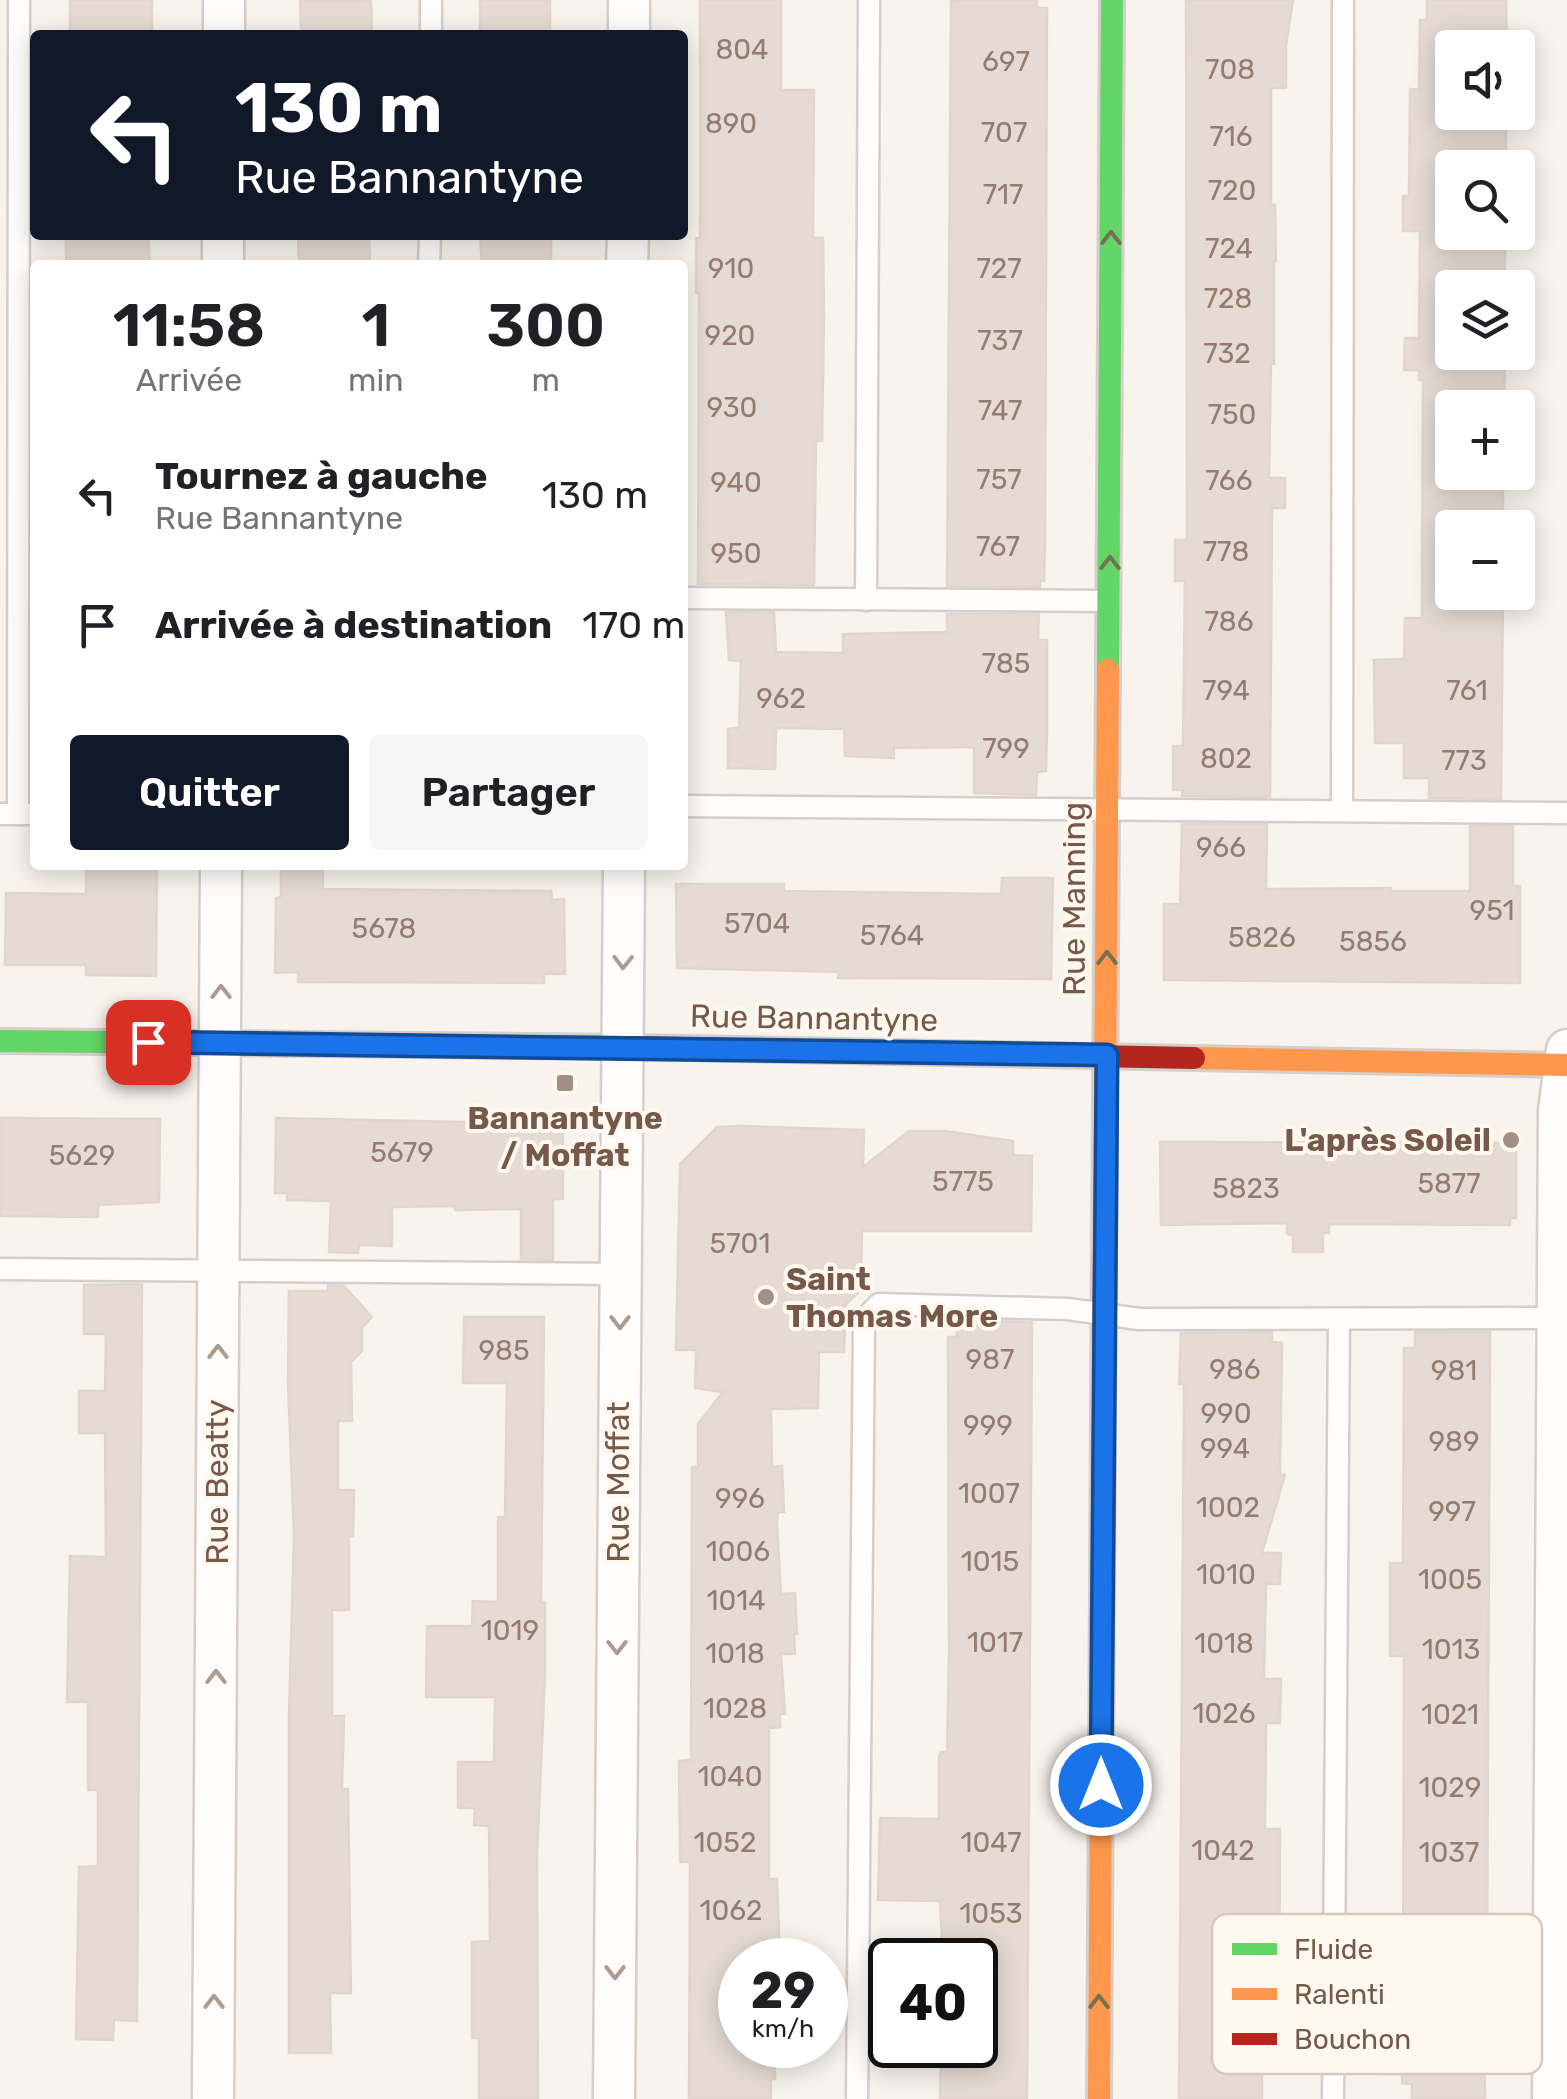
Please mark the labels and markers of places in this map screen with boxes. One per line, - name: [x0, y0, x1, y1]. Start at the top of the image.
- pin: [106, 1000, 191, 1085]
- marker: Bannantyne / Moffat: [554, 1072, 576, 1094]
- place label: Bannantyne / Moffat: [467, 1099, 663, 1174]
- place label: L'après Soleil: [1284, 1121, 1491, 1159]
- marker: L'après Soleil: [1500, 1129, 1522, 1151]
- place label: Saint Thomas More: [786, 1260, 998, 1335]
- marker: Saint Thomas More: [755, 1286, 777, 1308]

